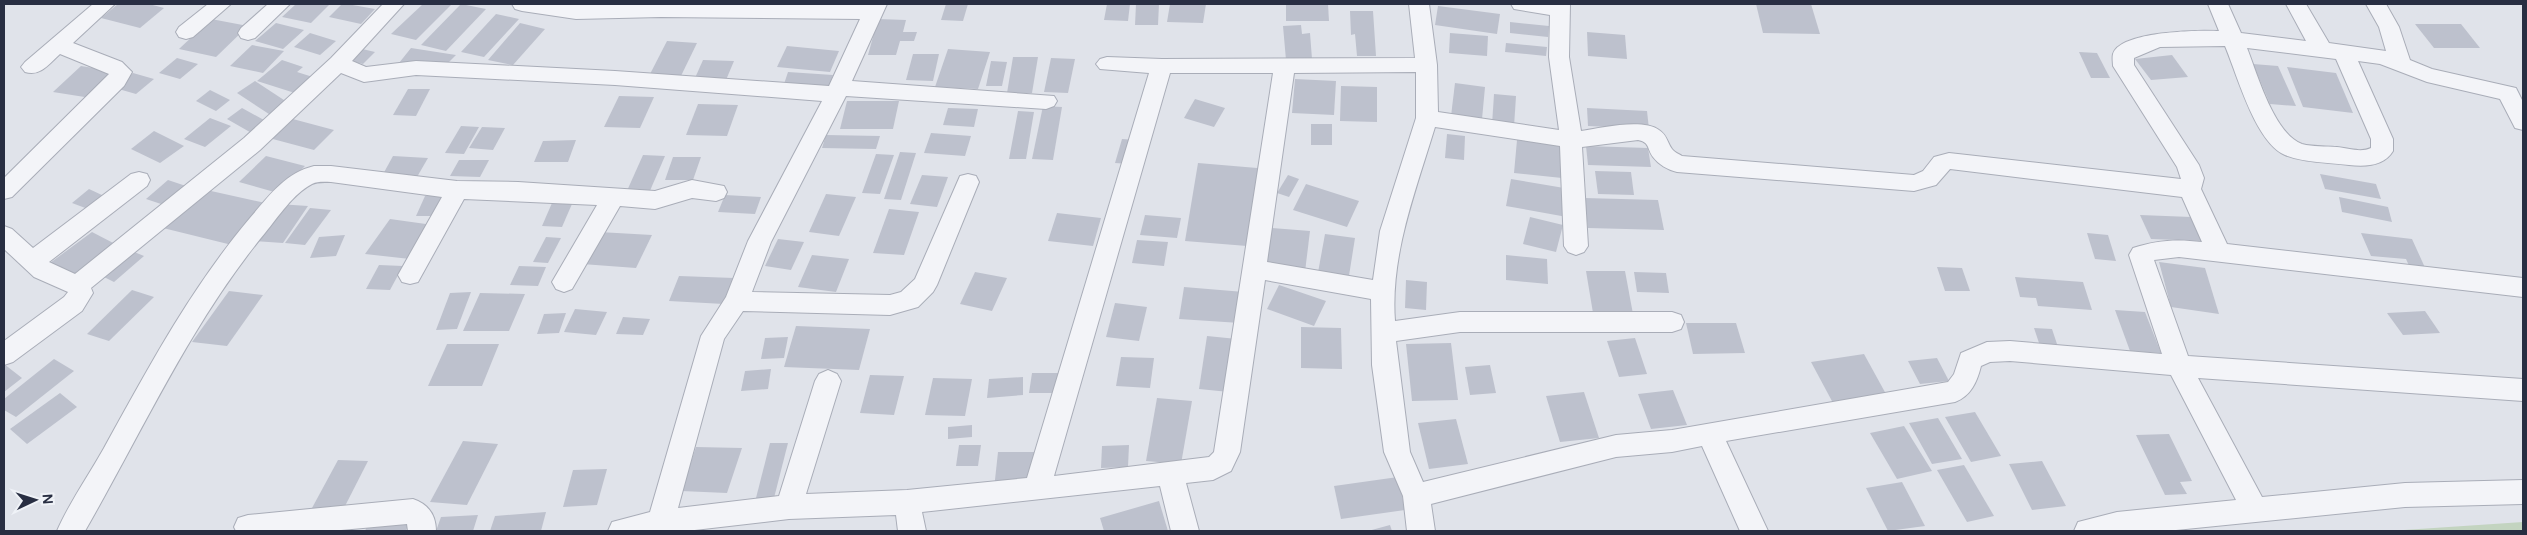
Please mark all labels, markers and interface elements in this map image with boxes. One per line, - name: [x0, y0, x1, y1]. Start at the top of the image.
- north arrow: [10, 475, 60, 525]
- text: N: [39, 493, 57, 505]

